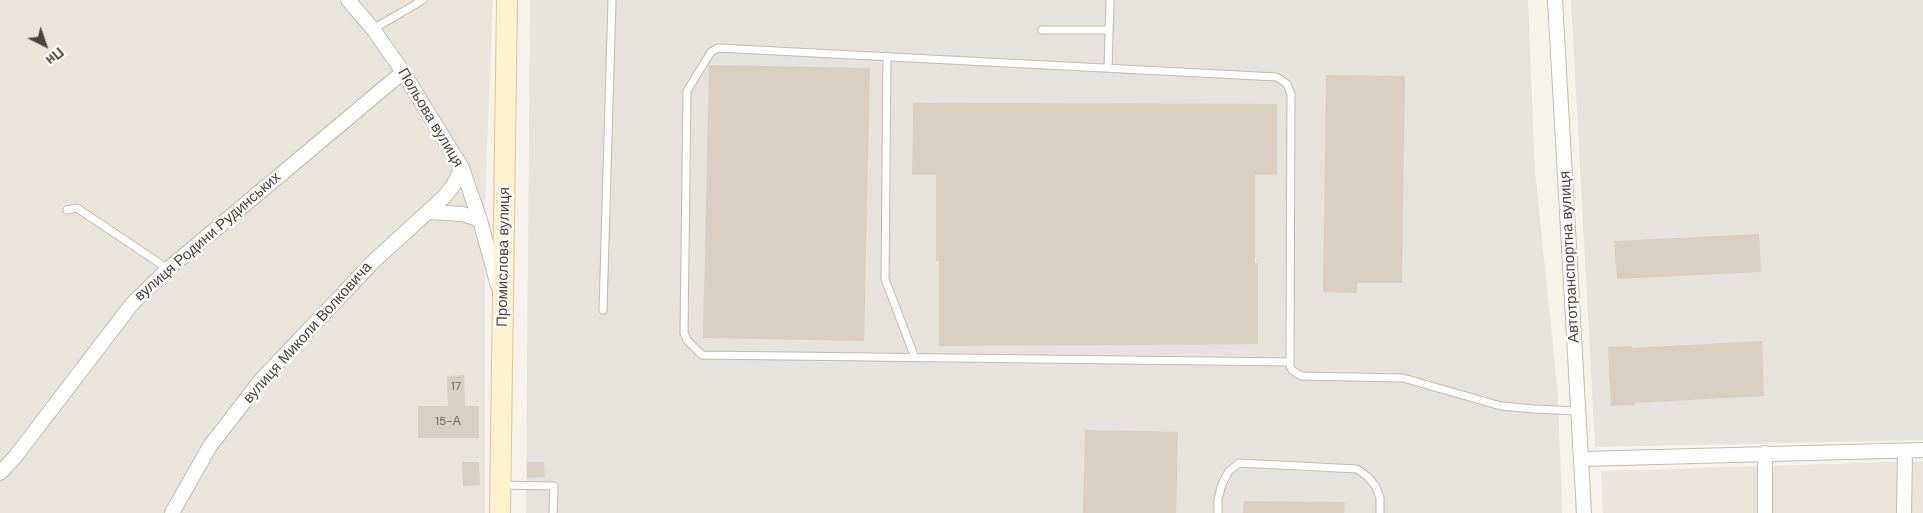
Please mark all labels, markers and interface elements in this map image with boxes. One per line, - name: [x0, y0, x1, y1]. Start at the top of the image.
- north arrow: [20, 20, 70, 70]
- text: Пн: [42, 43, 68, 69]
- street label: Польова вулиця: [393, 65, 467, 171]
- street label: вулиця Родини Рудинських: [131, 169, 285, 305]
- street label: Автотранспортна вулиця: [1557, 170, 1583, 344]
- street label: Промислова вулиця: [494, 187, 514, 327]
- street label: вулиця Миколи Волковича: [240, 259, 376, 407]
- house number: 17: [451, 380, 461, 394]
- house number: 15-А: [435, 415, 461, 429]

